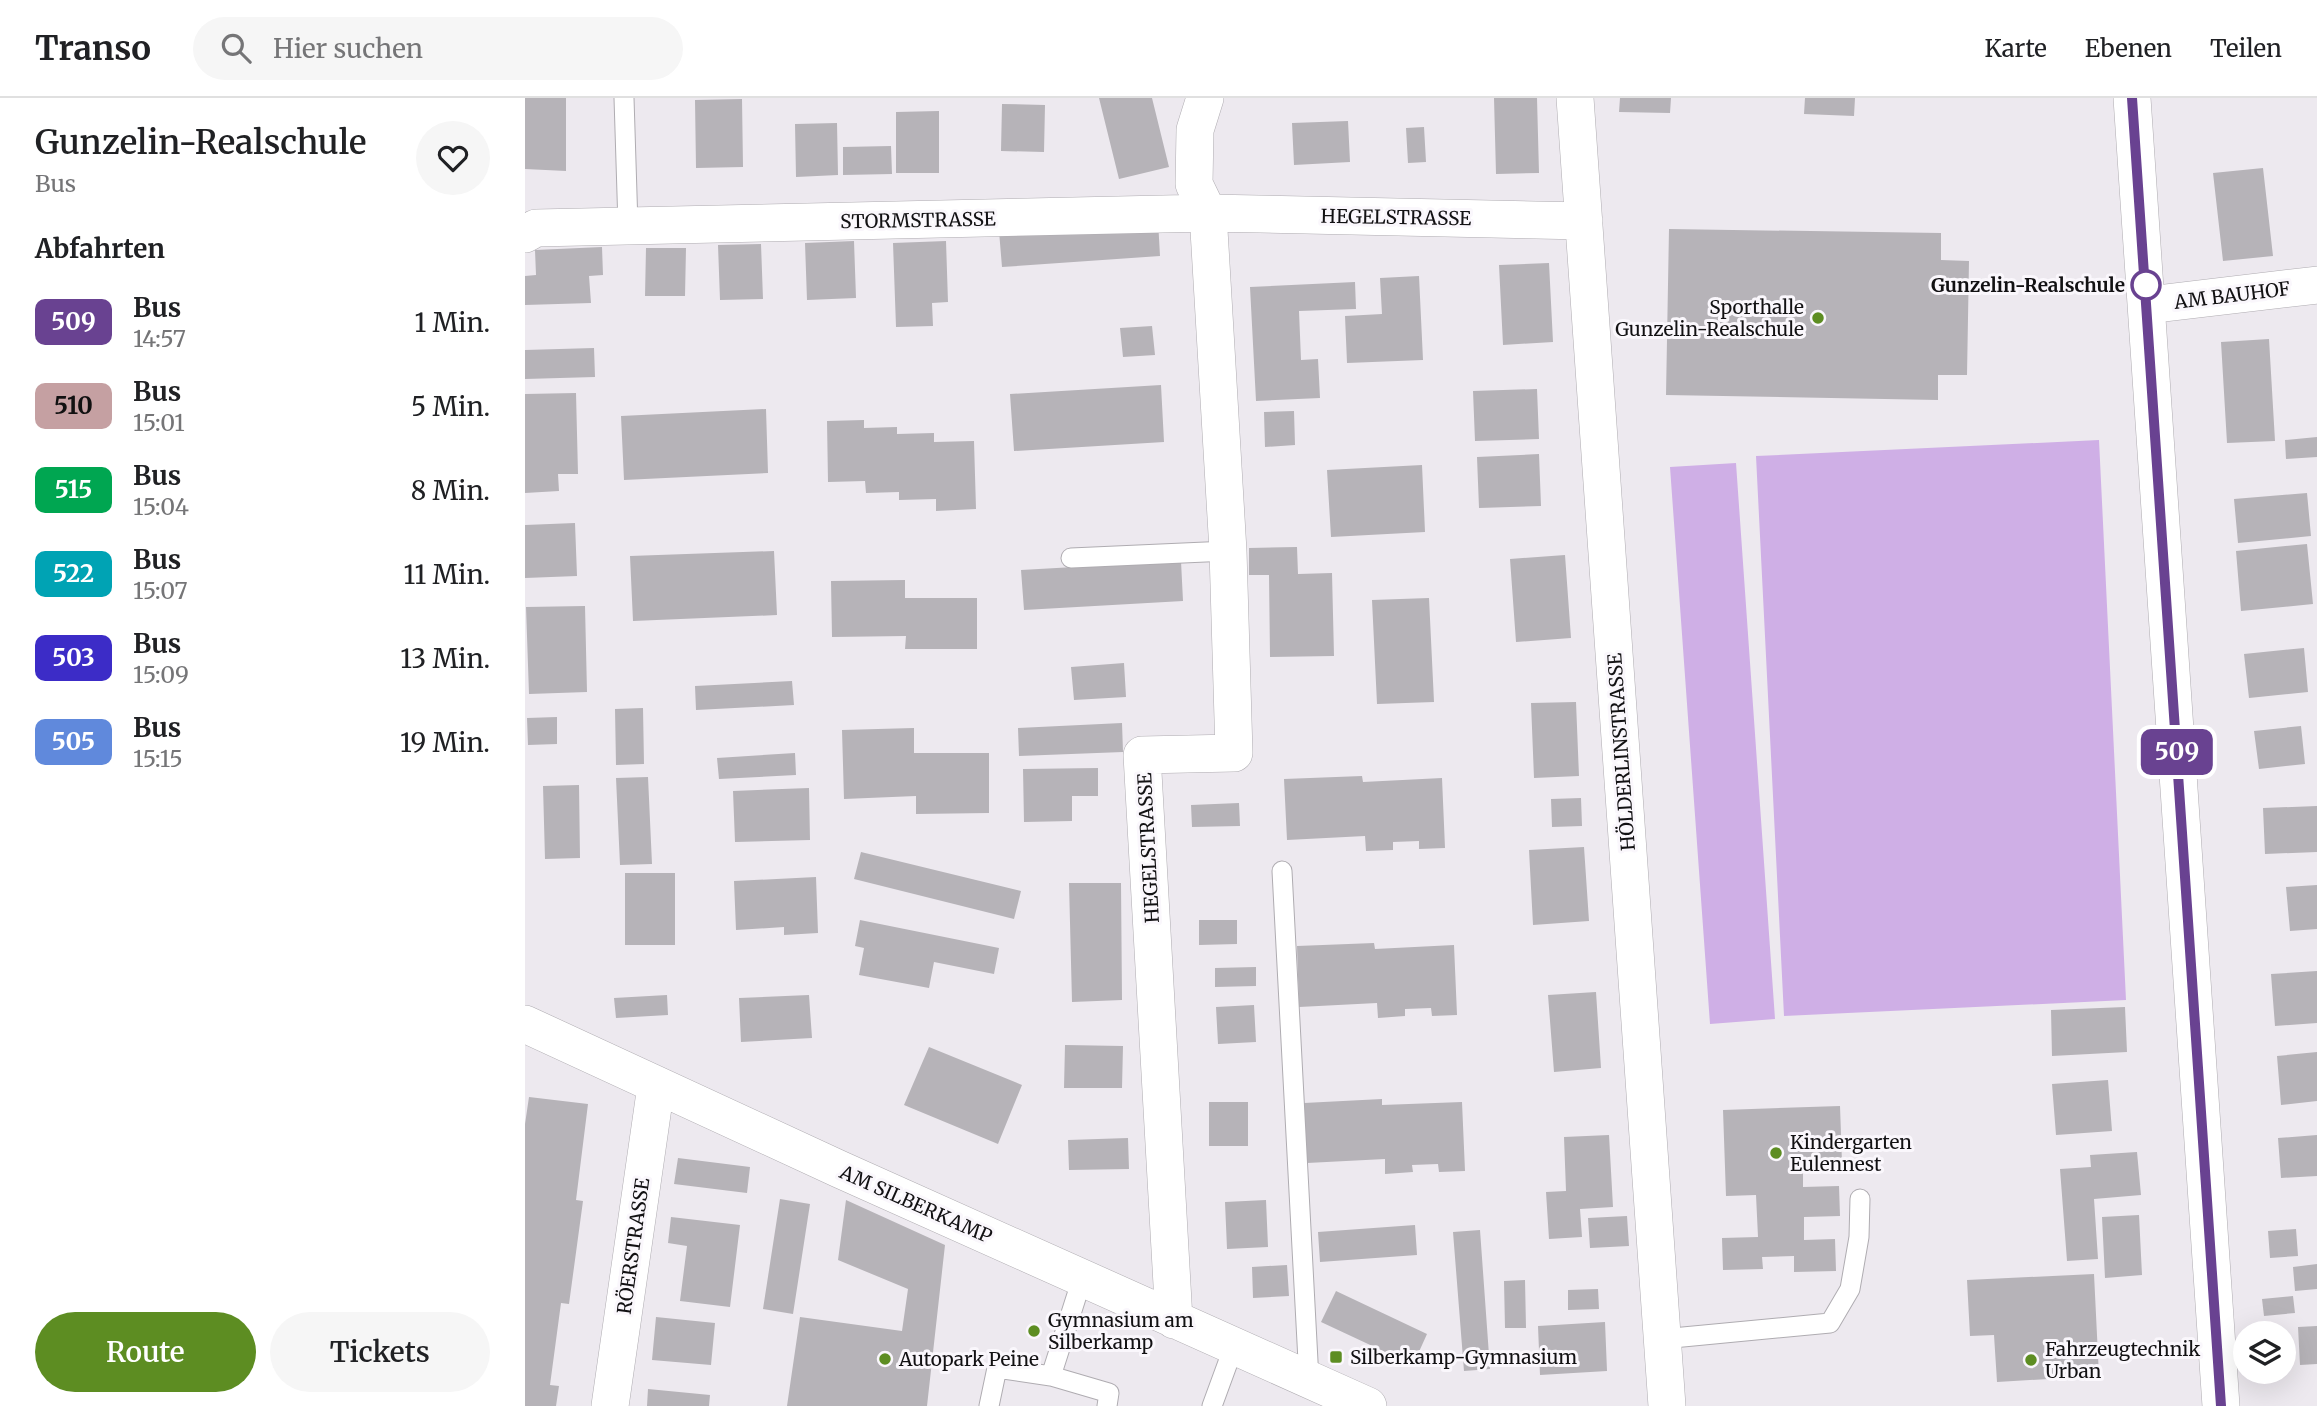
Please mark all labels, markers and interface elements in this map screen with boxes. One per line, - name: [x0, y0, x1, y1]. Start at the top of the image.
- search box: [193, 17, 683, 80]
- text: Transo: [35, 28, 151, 69]
- icon: search: [217, 29, 255, 67]
- text: Hier suchen: [273, 32, 423, 65]
- text: Karte: [1984, 33, 2047, 64]
- text: Ebenen: [2085, 33, 2172, 64]
- text: Teilen: [2210, 33, 2282, 64]
- button: heart: [416, 121, 490, 195]
- text: Gunzelin-Realschule: [35, 122, 367, 163]
- text: Bus: [35, 169, 76, 198]
- street label: HEGELSTRASSE: [1321, 204, 1471, 230]
- street label: STORMSTRASSE: [840, 207, 996, 233]
- text: Abfahrten: [35, 232, 165, 265]
- marker: Gunzelin-Realschule: [2131, 270, 2161, 300]
- place label: Gunzelin-Realschule: [1931, 273, 2125, 297]
- street label: AM BAUHOF: [2172, 276, 2292, 314]
- text: Bus: [133, 291, 181, 324]
- place label: Sporthalle Gunzelin-Realschule: [1615, 295, 1804, 341]
- text: 509: [51, 306, 96, 337]
- text: 1 Min.: [414, 306, 490, 339]
- marker: Sporthalle Gunzelin-Realschule: [1810, 310, 1826, 326]
- text: 14:57: [133, 324, 186, 353]
- text: Bus: [133, 375, 181, 408]
- text: 510: [54, 390, 93, 421]
- text: 5 Min.: [411, 390, 490, 423]
- text: 15:01: [133, 408, 185, 437]
- text: Bus: [133, 459, 181, 492]
- text: 515: [55, 474, 92, 505]
- text: 8 Min.: [411, 474, 490, 507]
- text: 15:04: [133, 492, 189, 521]
- text: Bus: [133, 543, 181, 576]
- text: 522: [53, 558, 94, 589]
- text: 11 Min.: [404, 558, 490, 591]
- text: 15:07: [133, 576, 188, 605]
- text: Bus: [133, 627, 181, 660]
- text: 503: [52, 642, 95, 673]
- text: 13 Min.: [400, 642, 490, 675]
- street label: HÖLDERLINSTRASSE: [1602, 652, 1640, 852]
- text: 15:09: [133, 660, 189, 689]
- text: Bus: [133, 711, 181, 744]
- text: 505: [52, 726, 95, 757]
- text: 19 Min.: [400, 726, 490, 759]
- line badge: 509: [2137, 729, 2217, 775]
- text: 509: [2155, 736, 2199, 767]
- text: 15:15: [133, 744, 183, 773]
- street label: HEGELSTRASSE: [1132, 772, 1164, 924]
- place label: Kindergarten Eulennest: [1790, 1130, 1912, 1176]
- marker: Kindergarten Eulennest: [1768, 1145, 1784, 1161]
- street label: AM SILBERKAMP: [835, 1159, 996, 1248]
- street label: RÖERSTRASSE: [612, 1176, 654, 1316]
- place label: Gymnasium am Silberkamp: [1048, 1308, 1194, 1354]
- button: Route: [35, 1312, 256, 1392]
- button: Tickets: [270, 1312, 490, 1392]
- map controls: [2233, 1321, 2296, 1384]
- button: layers: [2233, 1321, 2296, 1384]
- marker: Gymnasium am Silberkamp: [1026, 1323, 1042, 1339]
- place label: Fahrzeugtechnik Urban: [2045, 1337, 2200, 1383]
- place label: Silberkamp-Gymnasium: [1350, 1345, 1577, 1369]
- place label: Autopark Peine: [898, 1347, 1039, 1371]
- marker: Silberkamp-Gymnasium: [1328, 1349, 1344, 1365]
- marker: Autopark Peine: [877, 1351, 893, 1367]
- marker: Fahrzeugtechnik Urban: [2023, 1352, 2039, 1368]

